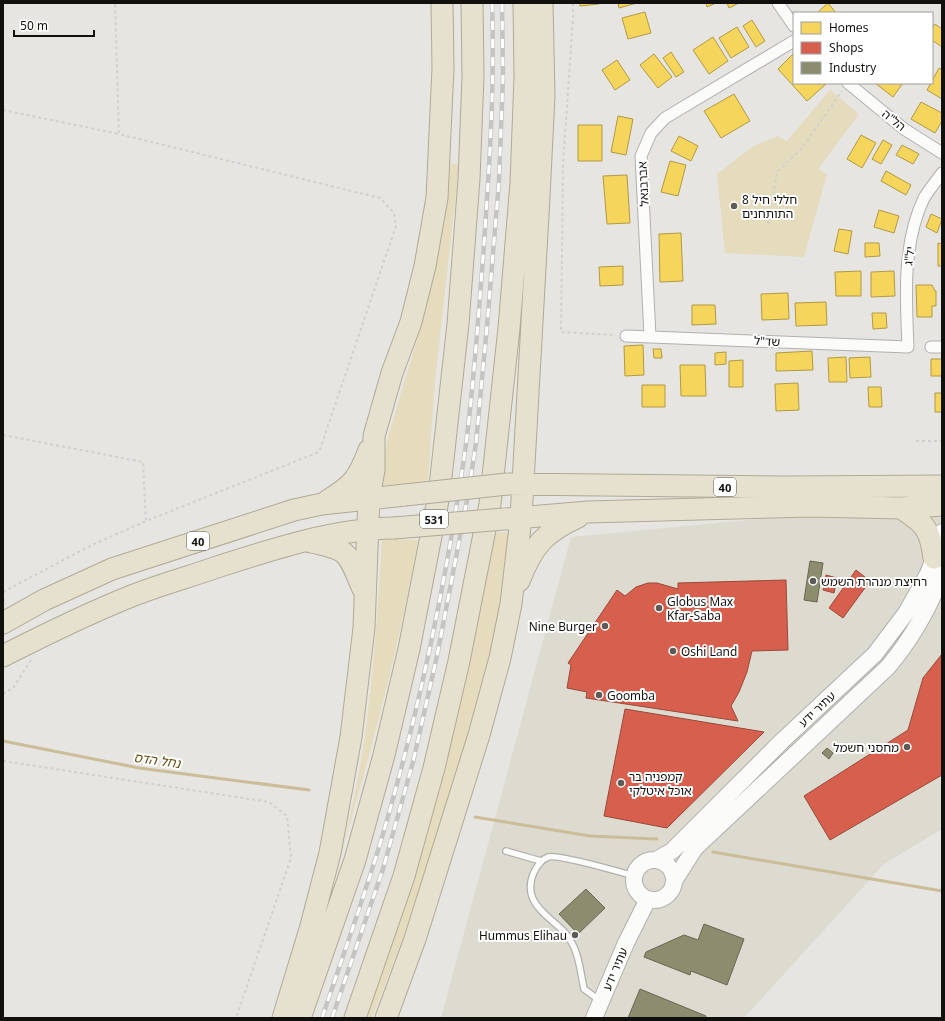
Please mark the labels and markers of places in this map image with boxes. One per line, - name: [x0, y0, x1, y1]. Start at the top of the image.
- place label: 8 חללי חיל התותחנים: [742, 191, 797, 222]
- marker: 8 חללי חיל התותחנים: [729, 201, 739, 211]
- place label: רחיצת מנהרת השמש: [821, 573, 927, 590]
- marker: רחיצת מנהרת השמש: [808, 576, 818, 586]
- place label: Globus Max Kfar-Saba: [667, 593, 734, 624]
- marker: Globus Max Kfar-Saba: [654, 603, 664, 613]
- place label: Nine Burger: [529, 618, 597, 635]
- marker: Nine Burger: [600, 621, 610, 631]
- place label: Oshi Land: [681, 643, 737, 660]
- marker: Oshi Land: [668, 646, 678, 656]
- place label: Goomba: [607, 687, 655, 704]
- marker: Goomba: [594, 690, 604, 700]
- place label: מחסני חשמל: [833, 739, 899, 756]
- marker: מחסני חשמל: [902, 742, 912, 752]
- place label: קמפניה בר אוכל איטלקי: [629, 768, 692, 799]
- marker: קמפניה בר אוכל איטלקי: [616, 778, 626, 788]
- place label: Hummus Elihau: [479, 927, 567, 944]
- marker: Hummus Elihau: [570, 930, 580, 940]

